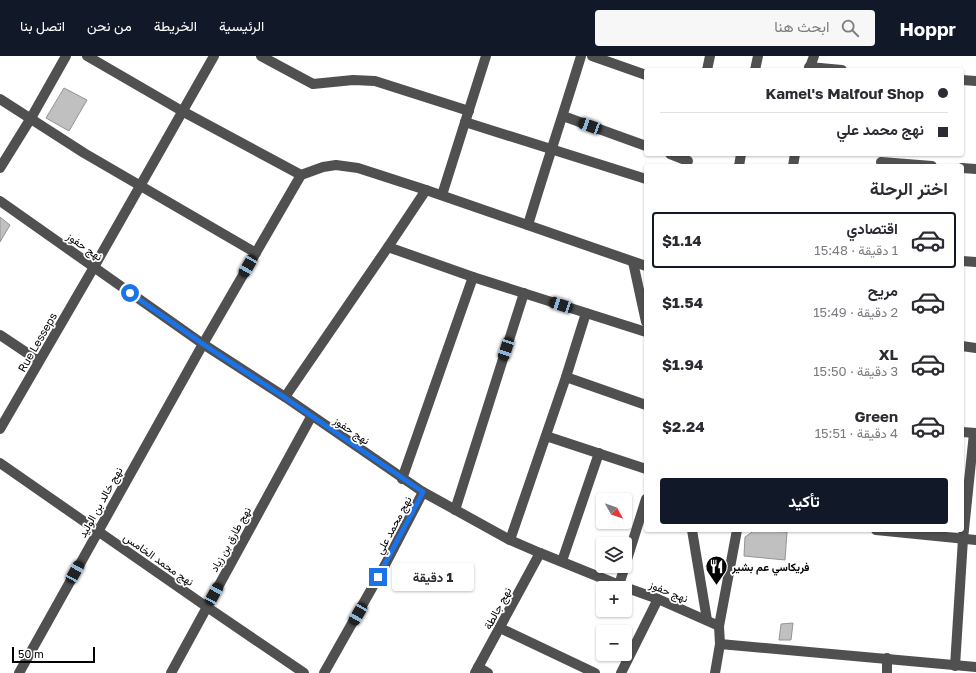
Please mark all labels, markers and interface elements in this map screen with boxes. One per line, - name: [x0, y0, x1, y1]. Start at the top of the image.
- search box: [595, 10, 875, 46]
- text: اتصل بنا: [20, 17, 65, 34]
- text: من نحن: [87, 17, 132, 34]
- text: الخريطة: [154, 17, 197, 34]
- text: الرئيسية: [219, 17, 264, 34]
- text: ابحث هنا: [774, 17, 829, 35]
- icon: search: [839, 17, 861, 39]
- text: Hoppr: [899, 17, 956, 40]
- text: Kamel's Malfouf Shop: [766, 84, 924, 102]
- car: [577, 116, 603, 136]
- text: نهج محمد علي: [836, 120, 924, 138]
- text: اختر الرحلة: [870, 177, 948, 199]
- text: اقتصادي: [846, 219, 898, 237]
- icon: car: [910, 222, 946, 258]
- street label: نهج حفوز: [63, 229, 105, 265]
- text: $1.14: [662, 231, 702, 249]
- text: 1 دقيقة · 15:48: [814, 242, 898, 258]
- car: [237, 253, 259, 279]
- text: مريح: [868, 281, 898, 299]
- route start: [121, 284, 139, 302]
- icon: car: [910, 284, 946, 320]
- text: $1.54: [662, 293, 703, 311]
- car: [548, 296, 574, 314]
- text: 2 دقيقة · 15:49: [813, 304, 898, 320]
- street label: Rue Lesseps: [15, 310, 59, 374]
- car: [497, 336, 515, 362]
- text: XL: [879, 345, 898, 363]
- icon: car: [910, 346, 946, 382]
- text: $1.94: [662, 355, 703, 373]
- text: 3 دقيقة · 15:50: [813, 363, 898, 379]
- text: Green: [855, 407, 898, 425]
- icon: car: [910, 408, 946, 444]
- street label: نهج حفوز: [330, 413, 372, 448]
- text: $2.24: [662, 417, 705, 435]
- text: 4 دقيقة · 15:51: [815, 425, 898, 441]
- street label: نهج خالد بن الوليد: [75, 465, 126, 540]
- button: تأكيد: [660, 478, 948, 524]
- north arrow: [596, 493, 632, 529]
- map controls: [596, 493, 632, 661]
- street label: نهج محمد علي: [372, 494, 417, 558]
- street label: نهج طارق بن زياد: [207, 504, 255, 575]
- street label: نهج محمد الخامس: [120, 530, 197, 590]
- button: layers: [596, 537, 632, 573]
- restaurant icon: فريكاسي عم بشير: [704, 553, 730, 586]
- car: [64, 559, 86, 585]
- place label: فريكاسي عم بشير: [731, 560, 810, 576]
- callout: 1 دقيقة: [392, 563, 474, 591]
- route end: [369, 568, 387, 586]
- text: 1 دقيقة: [413, 569, 453, 585]
- street label: نهج حفوز: [646, 577, 690, 606]
- car: [203, 581, 225, 607]
- button: +: [596, 581, 632, 617]
- street label: نهج جالطة: [481, 585, 515, 632]
- car: [347, 601, 369, 627]
- button: −: [596, 625, 632, 661]
- scale bar: [12, 645, 95, 664]
- text: 50 m: [18, 647, 44, 660]

